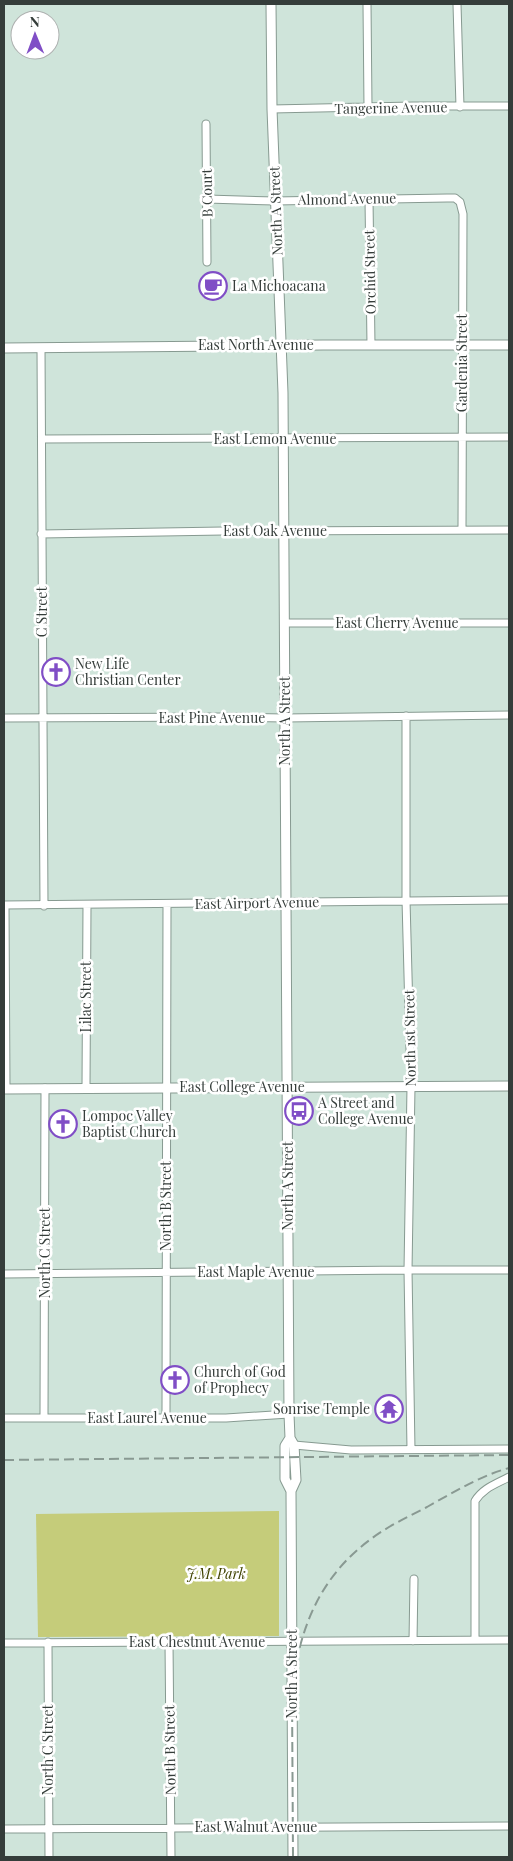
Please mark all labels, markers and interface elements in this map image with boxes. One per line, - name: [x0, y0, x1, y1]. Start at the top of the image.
- north arrow: [10, 10, 60, 60]
- text: N: [30, 12, 40, 31]
- street label: Tangerine Avenue: [334, 97, 448, 118]
- street label: North A Street: [264, 165, 287, 256]
- street label: B Court: [197, 167, 216, 218]
- street label: Almond Avenue: [297, 188, 396, 209]
- street label: Orchid Street: [359, 228, 380, 315]
- cafe icon: La Michoacana: [198, 271, 228, 301]
- place label: La Michoacana: [232, 276, 326, 295]
- street label: Gardenia Street: [452, 313, 471, 412]
- street label: East North Avenue: [198, 335, 314, 354]
- street label: East Lemon Avenue: [214, 429, 336, 448]
- street label: East Oak Avenue: [223, 521, 327, 540]
- street label: C Street: [32, 586, 51, 637]
- street label: East Cherry Avenue: [335, 613, 459, 632]
- place label: New Life Christian Center: [75, 654, 181, 689]
- church icon: New Life Christian Center: [41, 657, 71, 687]
- street label: North A Street: [275, 675, 294, 766]
- street label: East Pine Avenue: [159, 708, 265, 727]
- street label: East Airport Avenue: [195, 892, 319, 913]
- street label: Lilac Street: [76, 960, 95, 1033]
- street label: North 1st Street: [399, 988, 420, 1087]
- street label: East College Avenue: [179, 1077, 305, 1096]
- place label: A Street and College Avenue: [317, 1093, 414, 1128]
- bus stop icon: A Street and College Avenue: [284, 1096, 314, 1126]
- place label: Lompoc Valley Baptist Church: [82, 1106, 177, 1141]
- church icon: Lompoc Valley Baptist Church: [48, 1109, 78, 1139]
- street label: North A Street: [278, 1140, 297, 1231]
- street label: North B Street: [156, 1160, 175, 1251]
- street label: North C Street: [35, 1207, 54, 1298]
- street label: East Maple Avenue: [197, 1262, 315, 1281]
- place label: Church of God of Prophecy: [194, 1362, 286, 1397]
- church icon: Church of God of Prophecy: [160, 1365, 190, 1395]
- temple icon: Sonrise Temple: [374, 1394, 404, 1424]
- place label: Sonrise Temple: [273, 1399, 370, 1418]
- street label: East Laurel Avenue: [87, 1408, 207, 1427]
- park label: J.M. Park: [186, 1564, 246, 1583]
- street label: North A Street: [282, 1628, 301, 1719]
- street label: East Chestnut Avenue: [129, 1632, 265, 1651]
- street label: North C Street: [38, 1704, 57, 1795]
- street label: North B Street: [159, 1704, 180, 1795]
- street label: East Walnut Avenue: [195, 1817, 317, 1836]

